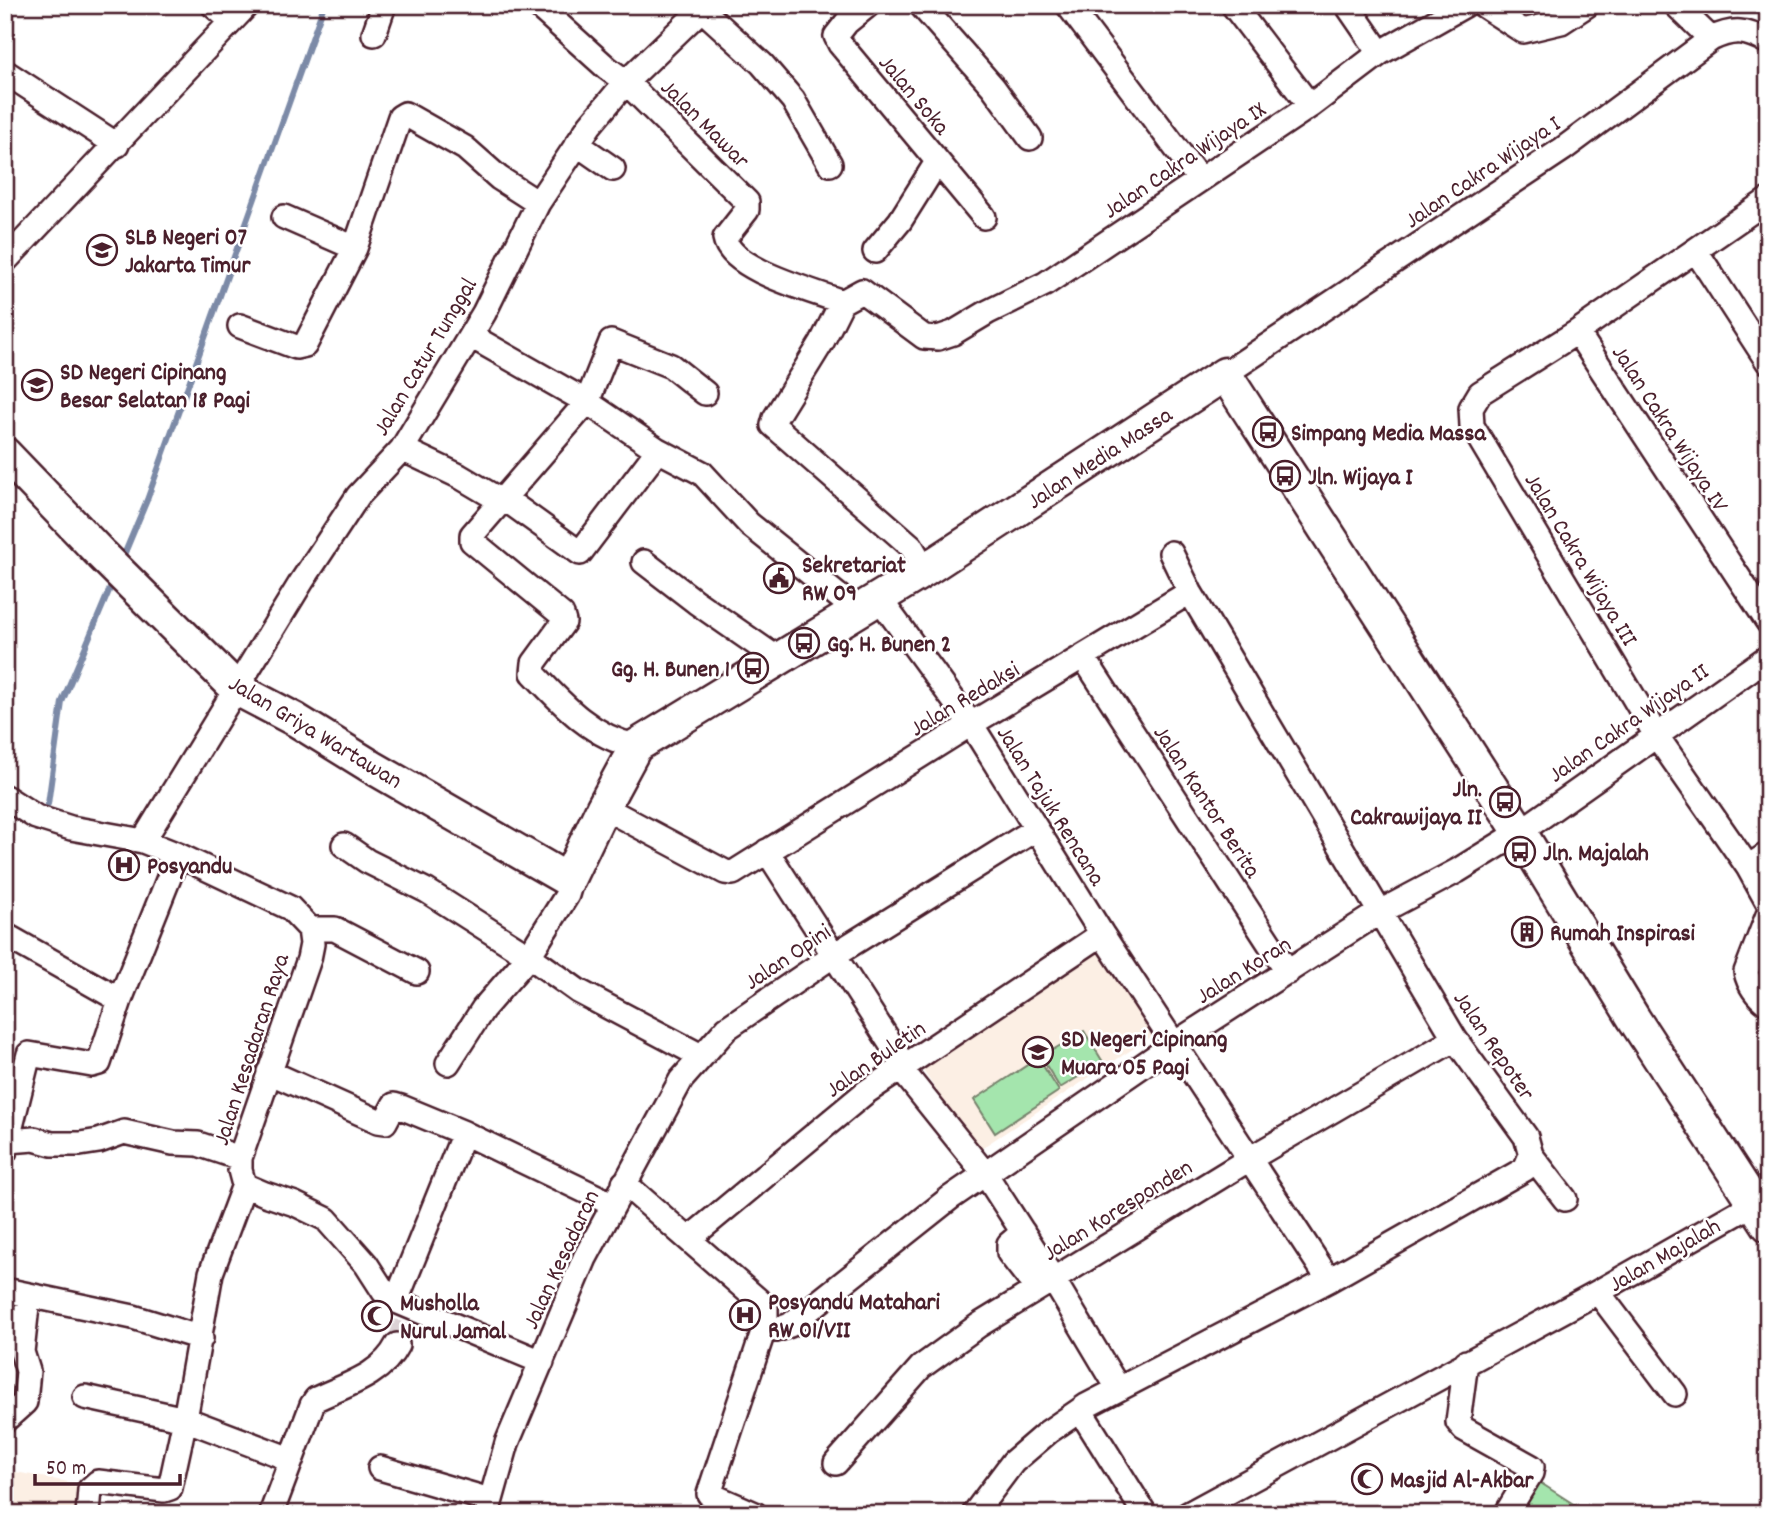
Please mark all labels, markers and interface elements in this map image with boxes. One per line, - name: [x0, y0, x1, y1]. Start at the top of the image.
- street label: Jalan Soka: [869, 48, 957, 144]
- street label: Jalan Mawar: [651, 73, 756, 178]
- street label: Jalan Cakra Wijaya IX: [1097, 94, 1274, 229]
- street label: Jalan Cakra Wijaya I: [1399, 108, 1569, 238]
- place label: SLB Negeri 07 Jakarta Timur: [125, 222, 251, 284]
- school or university icon: SLB Negeri 07 Jakarta Timur: [85, 233, 119, 267]
- street label: Jalan Catur Tunggal: [366, 272, 487, 443]
- street label: Jalan Cakra Wijaya IV: [1602, 339, 1736, 520]
- place label: SD Negeri Cipinang Besar Selatan 18 Pagi: [60, 357, 251, 419]
- school or university icon: SD Negeri Cipinang Besar Selatan 18 Pagi: [20, 368, 54, 402]
- street label: Jalan Media Massa: [1021, 399, 1181, 519]
- bus stop icon: Simpang Media Massa: [1251, 415, 1285, 449]
- place label: Simpang Media Massa: [1291, 418, 1486, 452]
- bus stop icon: Jln. Wijaya I: [1268, 459, 1302, 493]
- place label: Jln. Wijaya I: [1308, 462, 1413, 496]
- street label: Jalan Cakra Wijaya III: [1514, 468, 1645, 654]
- place label: Sekretariat RW 09: [802, 550, 906, 612]
- public building icon: Sekretariat RW 09: [762, 561, 796, 595]
- bus stop icon: Gg. H. Bunen 2: [787, 626, 821, 660]
- place label: Gg. H. Bunen 2: [827, 629, 951, 663]
- bus stop icon: Gg. H. Bunen 1: [736, 651, 770, 685]
- place label: Gg. H. Bunen 1: [611, 654, 730, 688]
- street label: Jalan Redaksi: [904, 654, 1027, 747]
- street label: Jalan Cakra Wijaya II: [1542, 656, 1717, 793]
- street label: Jalan Griya Wartawan: [221, 668, 408, 799]
- street label: Jalan Kantor Berita: [1143, 719, 1268, 886]
- street label: Jalan Tajuk Rencana: [987, 720, 1113, 894]
- place label: Jln. Cakrawijaya II: [1350, 774, 1483, 836]
- bus stop icon: Jln. Cakrawijaya II: [1488, 785, 1522, 819]
- bus stop icon: Jln. Majalah: [1503, 835, 1537, 869]
- place label: Jln. Majalah: [1543, 838, 1649, 872]
- hospital icon: Posyandu: [107, 848, 141, 882]
- place label: Posyandu: [147, 851, 232, 885]
- building icon: Rumah Inspirasi: [1510, 915, 1544, 949]
- street label: Jalan Opini: [738, 917, 839, 1000]
- place label: Rumah Inspirasi: [1550, 918, 1696, 952]
- street label: Jalan Koran: [1190, 929, 1299, 1014]
- street label: Jalan Kesadaran Raya: [206, 949, 300, 1150]
- street label: Jalan Repoter: [1443, 985, 1542, 1108]
- street label: Jalan Buletin: [820, 1013, 934, 1108]
- place label: SD Negeri Cipinang Muara 05 Pagi: [1061, 1024, 1227, 1086]
- school or university icon: SD Negeri Cipinang Muara 05 Pagi: [1021, 1035, 1055, 1069]
- street label: Jalan Koresponden: [1037, 1152, 1200, 1271]
- street label: Jalan Kesadaran: [516, 1185, 610, 1336]
- street label: Jalan Majalah: [1603, 1211, 1728, 1302]
- place label: Posyandu Matahari RW 01/VII: [768, 1287, 940, 1349]
- place label: Musholla Nurul Jamal: [400, 1288, 506, 1350]
- hospital icon: Posyandu Matahari RW 01/VII: [728, 1298, 762, 1332]
- mosque icon: Musholla Nurul Jamal: [360, 1299, 394, 1333]
- scale bar: [35, 1442, 180, 1486]
- text: 50 m: [46, 1455, 86, 1485]
- mosque icon: Masjid Al-Akbar: [1350, 1462, 1384, 1496]
- place label: Masjid Al-Akbar: [1390, 1465, 1534, 1499]

